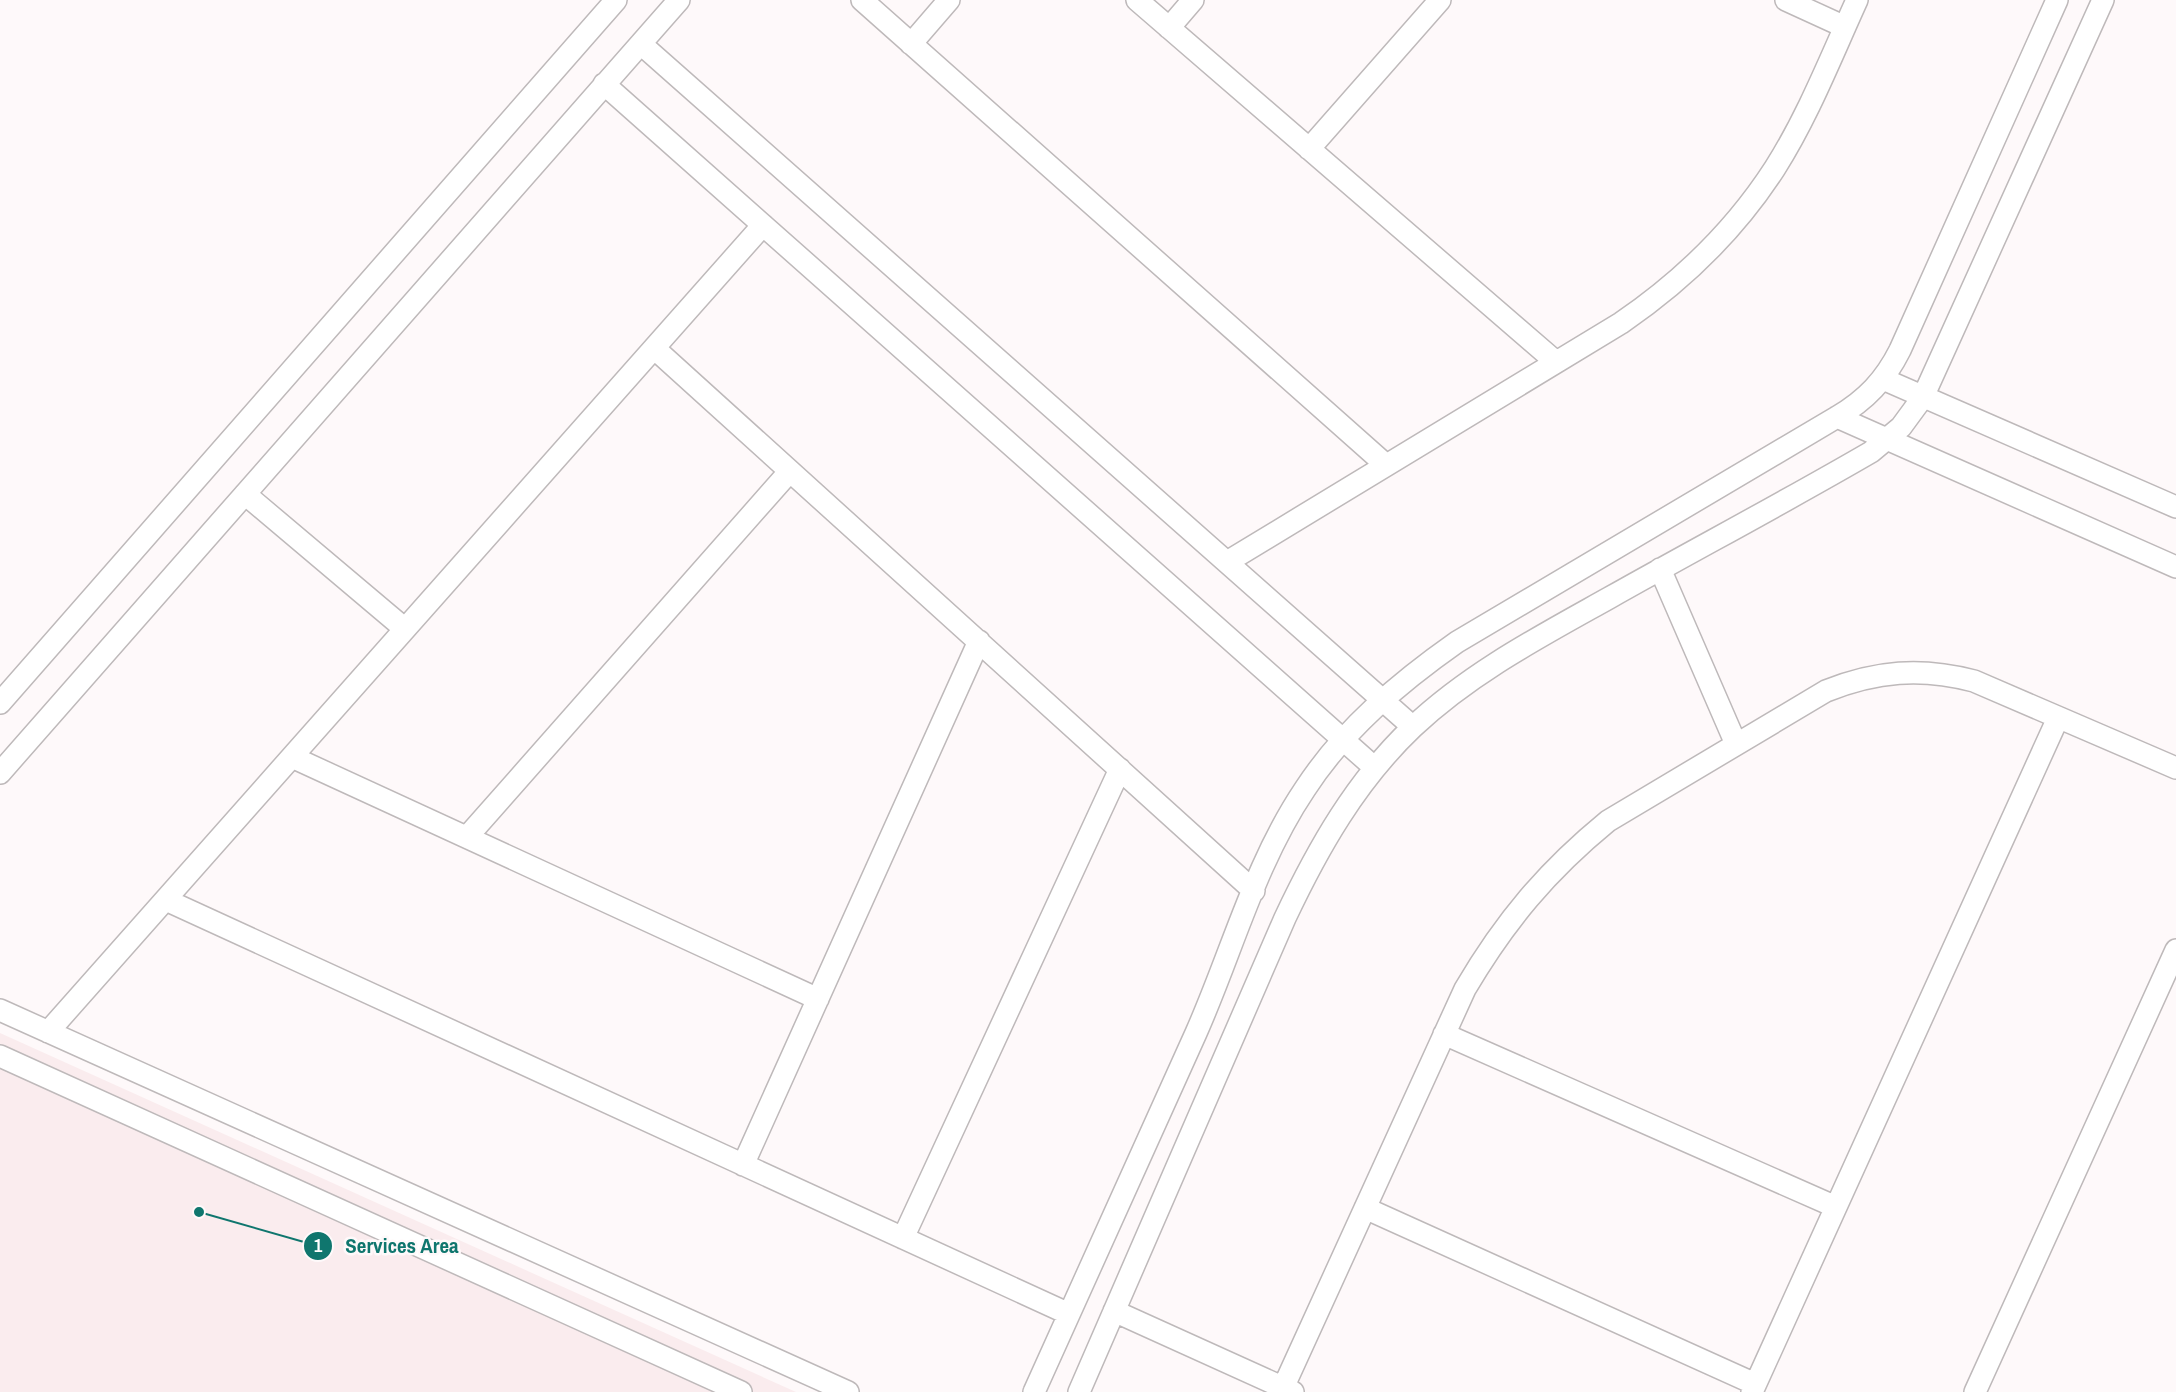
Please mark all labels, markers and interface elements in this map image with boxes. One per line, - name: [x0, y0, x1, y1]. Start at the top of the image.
- callout: Services Area: [303, 1227, 471, 1266]
- text: Services Area: [345, 1231, 459, 1260]
- text: 1: [314, 1233, 323, 1258]

